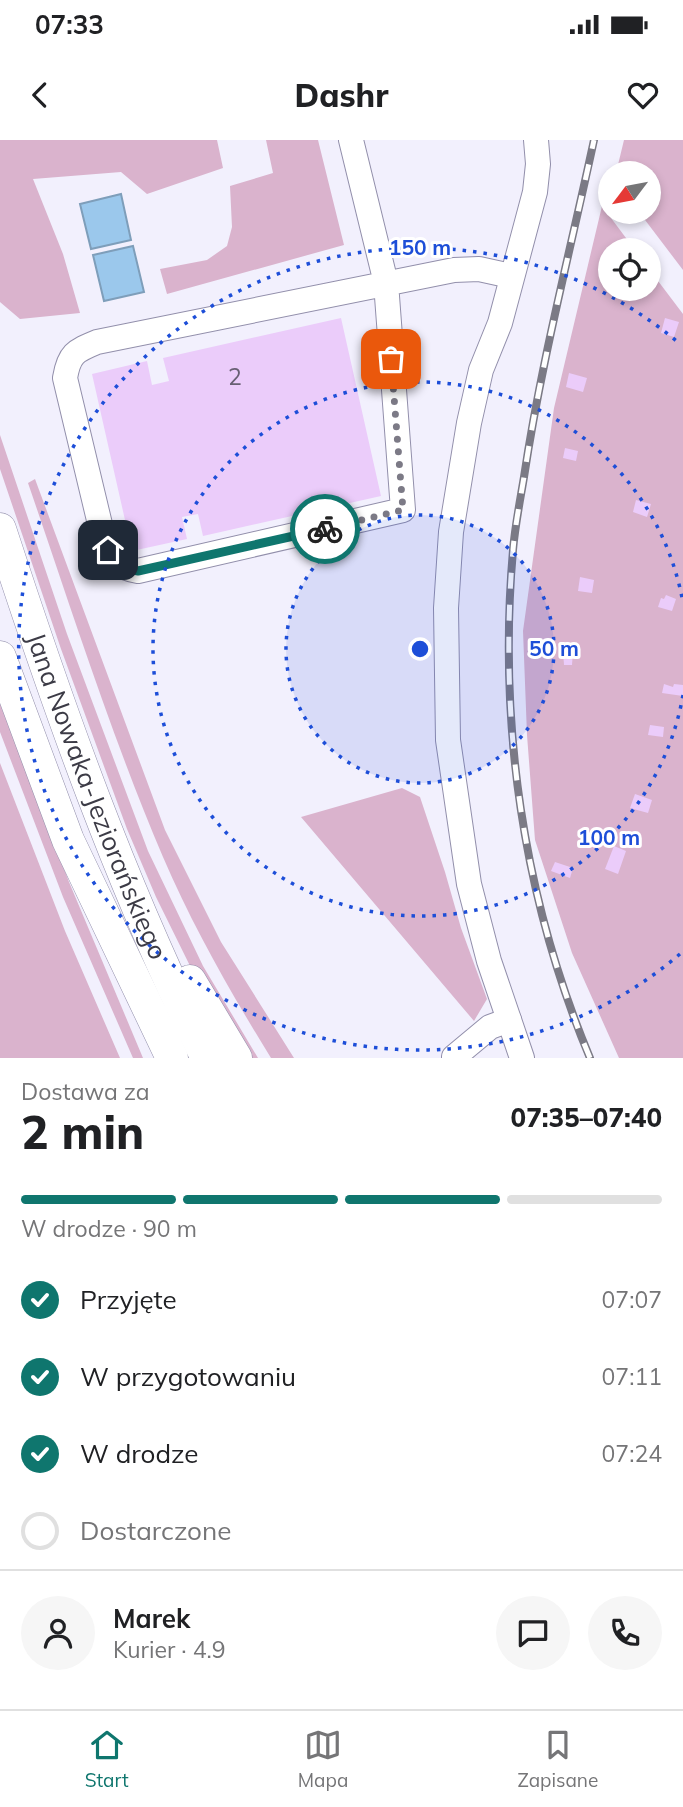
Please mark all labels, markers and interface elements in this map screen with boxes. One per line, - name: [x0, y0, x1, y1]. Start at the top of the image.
- text: 07:33: [35, 8, 104, 41]
- text: Dashr: [295, 75, 388, 115]
- icon: back: [21, 76, 59, 114]
- icon: heart: [624, 76, 662, 114]
- north arrow: [598, 161, 662, 224]
- map controls: [598, 161, 661, 301]
- text: 150 m: [389, 234, 451, 260]
- button: locate: [598, 238, 661, 301]
- pin: [361, 329, 421, 389]
- icon: bag: [372, 340, 410, 378]
- house number: 2: [228, 362, 242, 391]
- courier: [290, 494, 360, 564]
- icon: bike: [306, 510, 344, 548]
- pin: [78, 520, 138, 580]
- icon: home: [89, 531, 127, 569]
- street label: Jana Nowaka-Jeziorańskiego: [20, 628, 175, 964]
- text: 50 m: [529, 635, 579, 661]
- centre of rings: [408, 637, 432, 661]
- text: 100 m: [578, 824, 640, 850]
- text: Dostawa za: [21, 1077, 150, 1106]
- text: 07:35–07:40: [511, 1101, 662, 1134]
- text: 2 min: [21, 1103, 144, 1161]
- text: W drodze · 90 m: [21, 1214, 197, 1243]
- icon: check: [21, 1281, 59, 1319]
- text: Przyjęte: [80, 1283, 177, 1316]
- text: 07:07: [602, 1285, 662, 1314]
- icon: check: [21, 1358, 59, 1396]
- text: W przygotowaniu: [80, 1360, 296, 1393]
- text: 07:11: [602, 1362, 662, 1391]
- icon: check: [21, 1435, 59, 1473]
- text: W drodze: [80, 1437, 198, 1470]
- text: 07:24: [602, 1439, 662, 1468]
- text: Dostarczone: [80, 1514, 231, 1547]
- button: person: [21, 1596, 95, 1670]
- button: chat: [496, 1596, 570, 1670]
- button: phone: [588, 1596, 662, 1670]
- text: Marek: [113, 1602, 190, 1635]
- text: Kurier · 4.9: [113, 1635, 225, 1664]
- tab: Start: [85, 1726, 129, 1792]
- tab: Mapa: [298, 1726, 348, 1792]
- tab: Zapisane: [518, 1726, 598, 1792]

